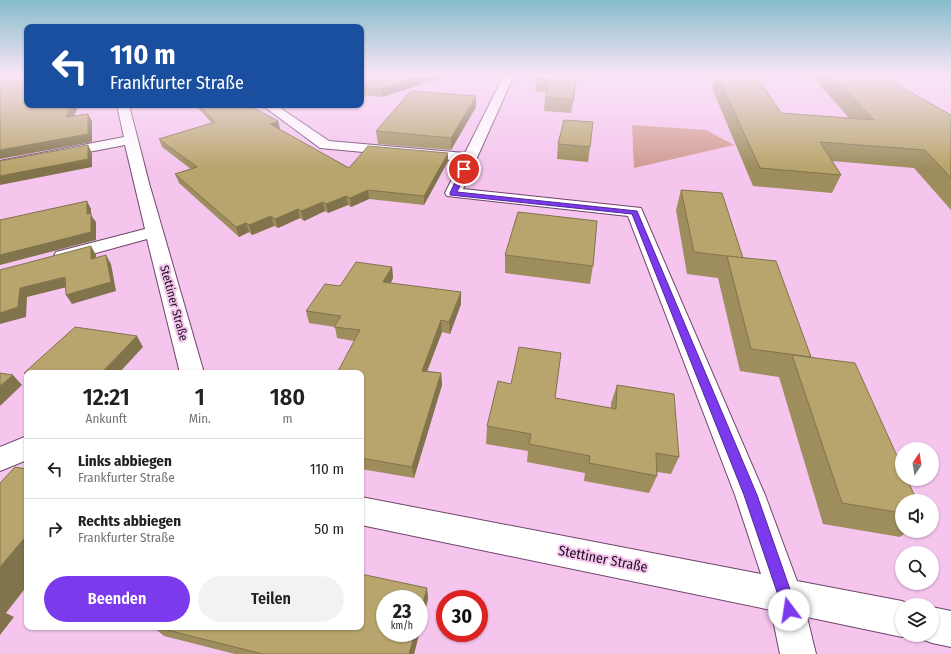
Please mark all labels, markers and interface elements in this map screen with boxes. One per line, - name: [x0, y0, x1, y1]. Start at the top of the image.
- text: 110 m: [110, 38, 176, 71]
- icon: left: [44, 40, 96, 92]
- text: Frankfurter Straße: [110, 72, 244, 94]
- pin: [447, 152, 481, 186]
- icon: arrive: [453, 158, 475, 180]
- street label: Stettiner Straße: [157, 264, 191, 342]
- text: 12:21: [83, 383, 130, 411]
- text: 1: [195, 383, 205, 411]
- text: 180: [270, 383, 305, 411]
- text: Ankunft: [86, 411, 127, 426]
- text: Min.: [189, 411, 211, 426]
- text: m: [282, 411, 292, 426]
- north arrow: [895, 442, 939, 486]
- map controls: [895, 442, 939, 642]
- text: Links abbiegen: [78, 452, 172, 470]
- icon: left: [44, 458, 66, 480]
- text: 110 m: [310, 460, 344, 478]
- text: Frankfurter Straße: [78, 470, 175, 485]
- button: sound: [895, 494, 939, 538]
- text: Rechts abbiegen: [78, 512, 181, 530]
- icon: right: [44, 518, 66, 540]
- text: 50 m: [314, 520, 344, 538]
- text: Frankfurter Straße: [78, 530, 175, 545]
- street label: Stettiner Straße: [557, 542, 649, 576]
- button: search: [895, 546, 939, 590]
- button: Beenden: [44, 576, 190, 622]
- button: Teilen: [198, 576, 344, 622]
- position arrow: [768, 589, 810, 631]
- speed limit sign: 30: [436, 590, 488, 642]
- button: layers: [895, 598, 939, 642]
- text: 23: [393, 599, 411, 623]
- text: km/h: [391, 620, 413, 632]

